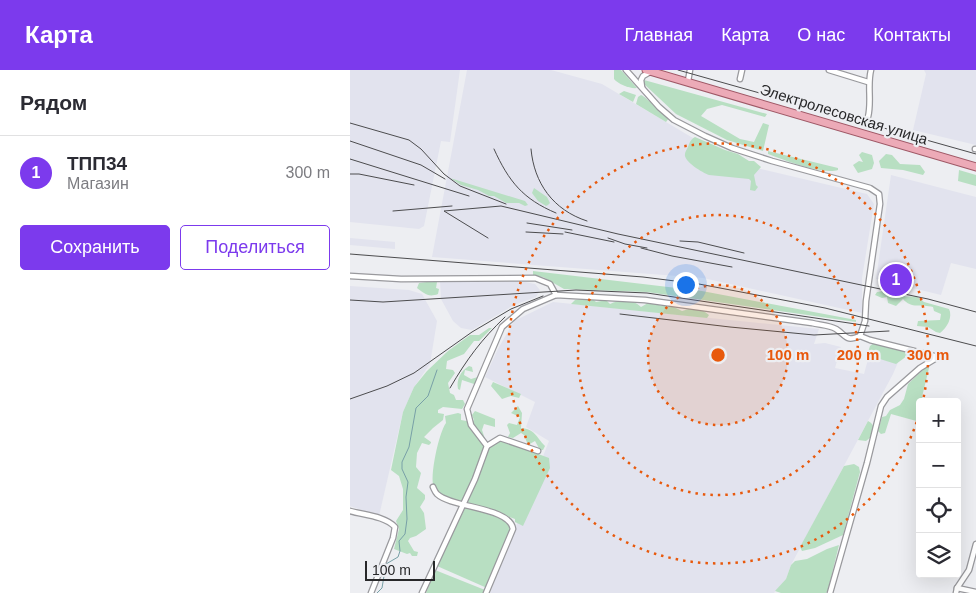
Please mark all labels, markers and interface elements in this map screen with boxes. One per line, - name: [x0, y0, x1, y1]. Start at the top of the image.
- text: Карта: [25, 21, 93, 48]
- text: Главная: [625, 25, 693, 45]
- text: Карта: [721, 25, 769, 45]
- text: О нас: [797, 25, 845, 45]
- text: Контакты: [873, 25, 951, 45]
- street label: Электролесовская улица: [758, 80, 931, 148]
- text: Рядом: [20, 91, 87, 114]
- text: ТПП34: [67, 153, 127, 174]
- text: 1: [32, 164, 40, 181]
- text: 300 m: [286, 164, 330, 181]
- text: Магазин: [67, 175, 129, 192]
- button: Сохранить: [20, 225, 170, 270]
- button: Поделиться: [180, 225, 330, 270]
- pin: 1: [880, 261, 912, 299]
- your location: [673, 272, 699, 298]
- centre of rings: [709, 346, 727, 364]
- text: 100 m: [767, 346, 809, 363]
- text: 200 m: [837, 346, 879, 363]
- text: 300 m: [907, 346, 949, 363]
- map controls: [916, 398, 961, 578]
- button: +: [916, 398, 961, 443]
- button: −: [916, 443, 961, 488]
- button: locate: [916, 488, 961, 533]
- button: layers: [916, 533, 961, 578]
- scale bar: [365, 558, 435, 581]
- text: 100 m: [372, 562, 411, 578]

